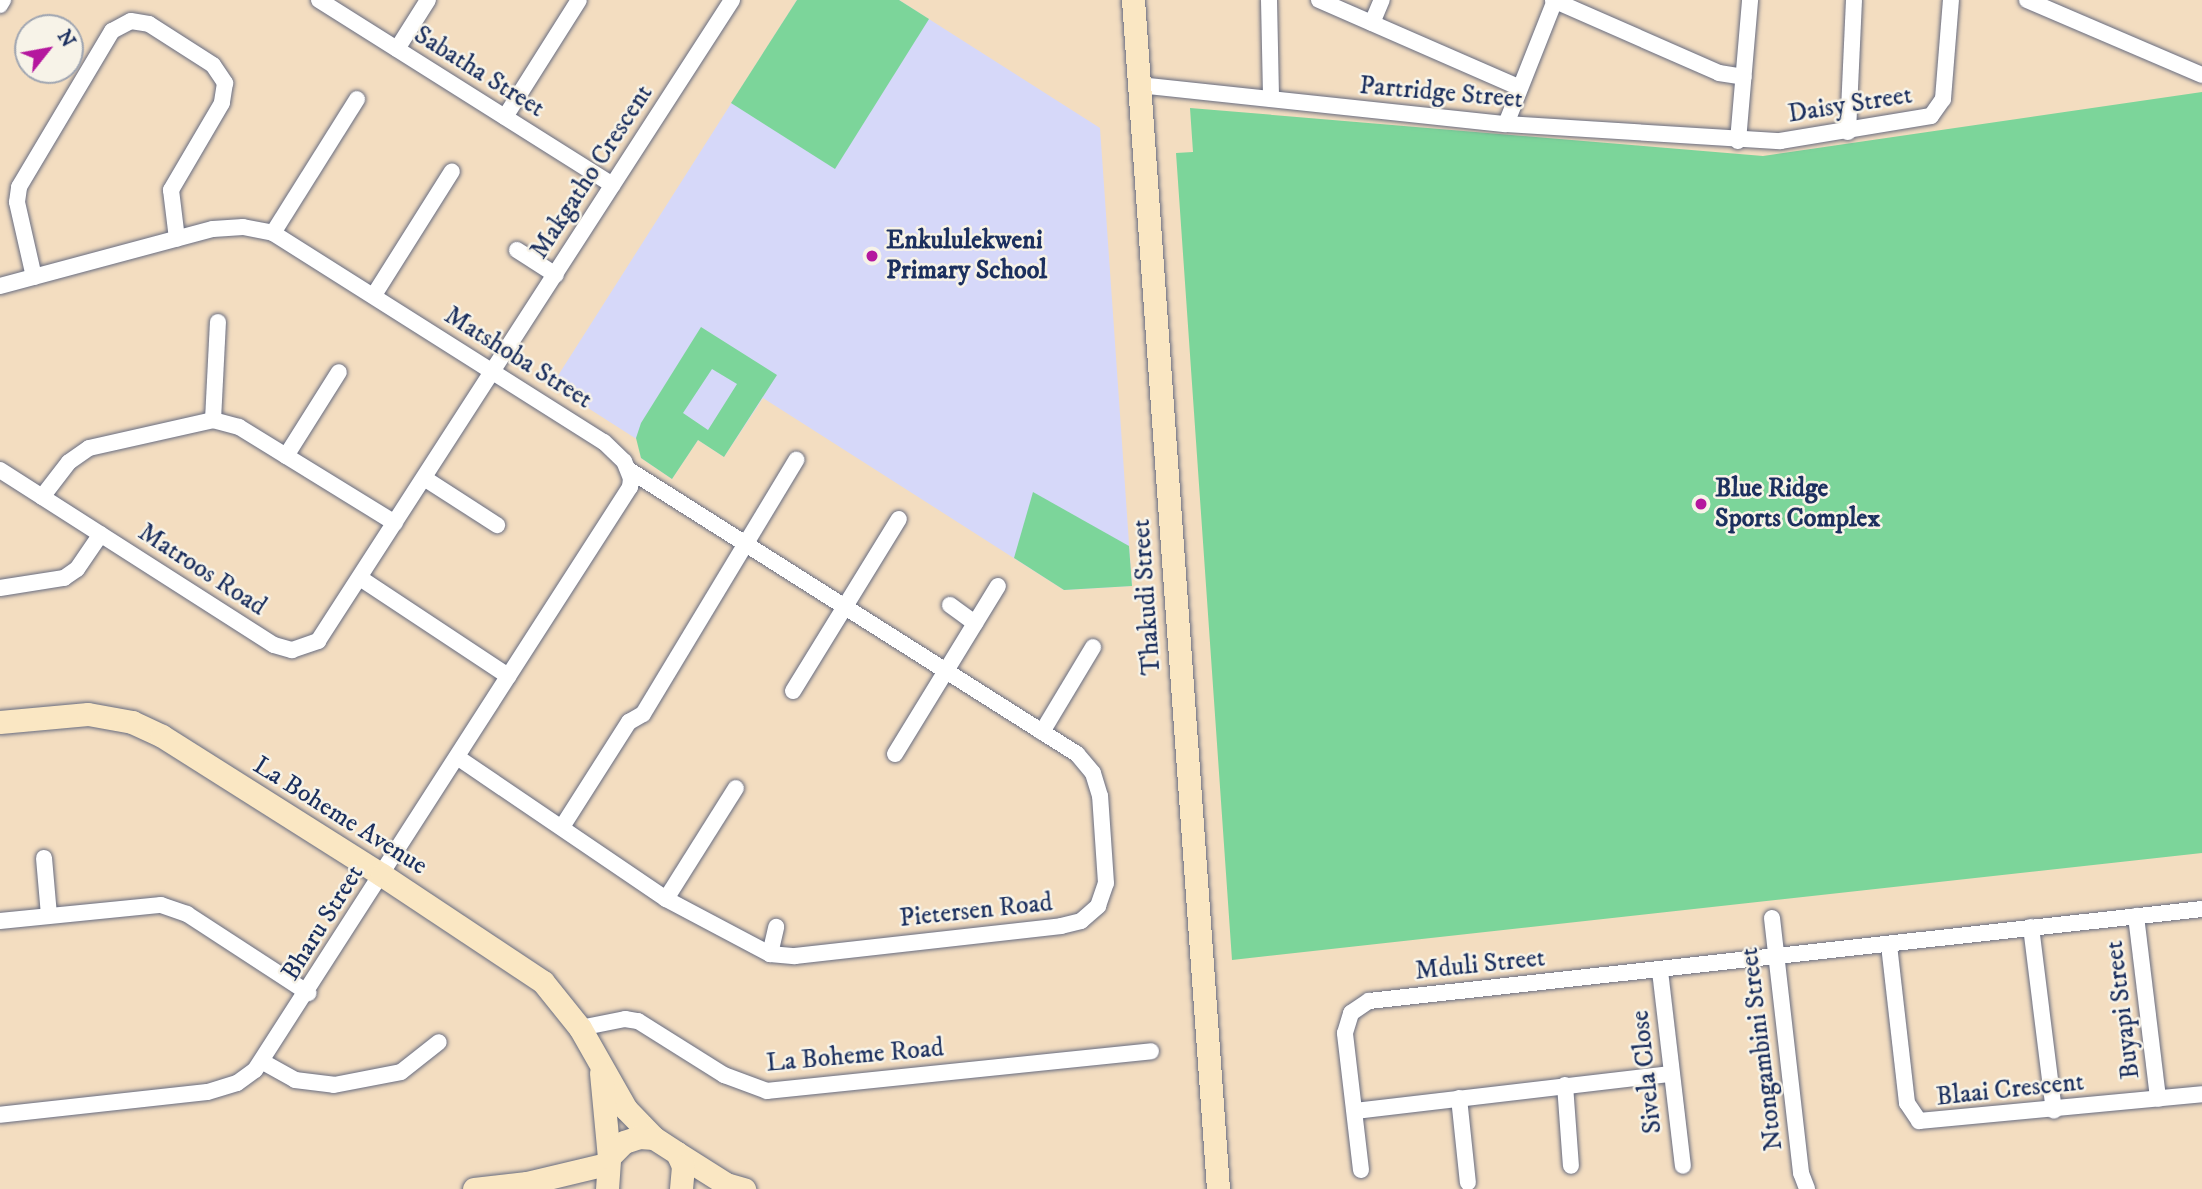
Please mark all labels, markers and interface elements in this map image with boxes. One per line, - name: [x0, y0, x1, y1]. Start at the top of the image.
- north arrow: [14, 14, 84, 84]
- street label: Sabatha Street: [408, 20, 550, 124]
- text: N: [52, 26, 80, 52]
- street label: Partridge Street: [1358, 70, 1524, 116]
- street label: Makgatho Crescent: [524, 79, 660, 265]
- street label: Daisy Street: [1786, 80, 1914, 130]
- place label: Enkululekweni Primary School: [886, 225, 1047, 286]
- marker: Enkululekweni Primary School: [864, 248, 880, 264]
- street label: Matshoba Street: [438, 300, 598, 416]
- place label: Blue Ridge Sports Complex: [1715, 473, 1880, 534]
- marker: Blue Ridge Sports Complex: [1693, 496, 1709, 512]
- street label: Matroos Road: [132, 517, 272, 623]
- street label: Thakudi Street: [1126, 518, 1168, 676]
- street label: La Boheme Avenue: [247, 750, 433, 882]
- street label: Bharu Street: [275, 859, 371, 987]
- street label: Pietersen Road: [898, 887, 1054, 935]
- street label: Buyapi Street: [2099, 939, 2147, 1081]
- street label: Mduli Street: [1413, 943, 1547, 987]
- street label: Ntongambini Street: [1734, 946, 1790, 1152]
- street label: Sivela Close: [1625, 1009, 1669, 1135]
- street label: La Boheme Road: [765, 1033, 945, 1079]
- street label: Blaai Crescent: [1935, 1067, 2085, 1113]

